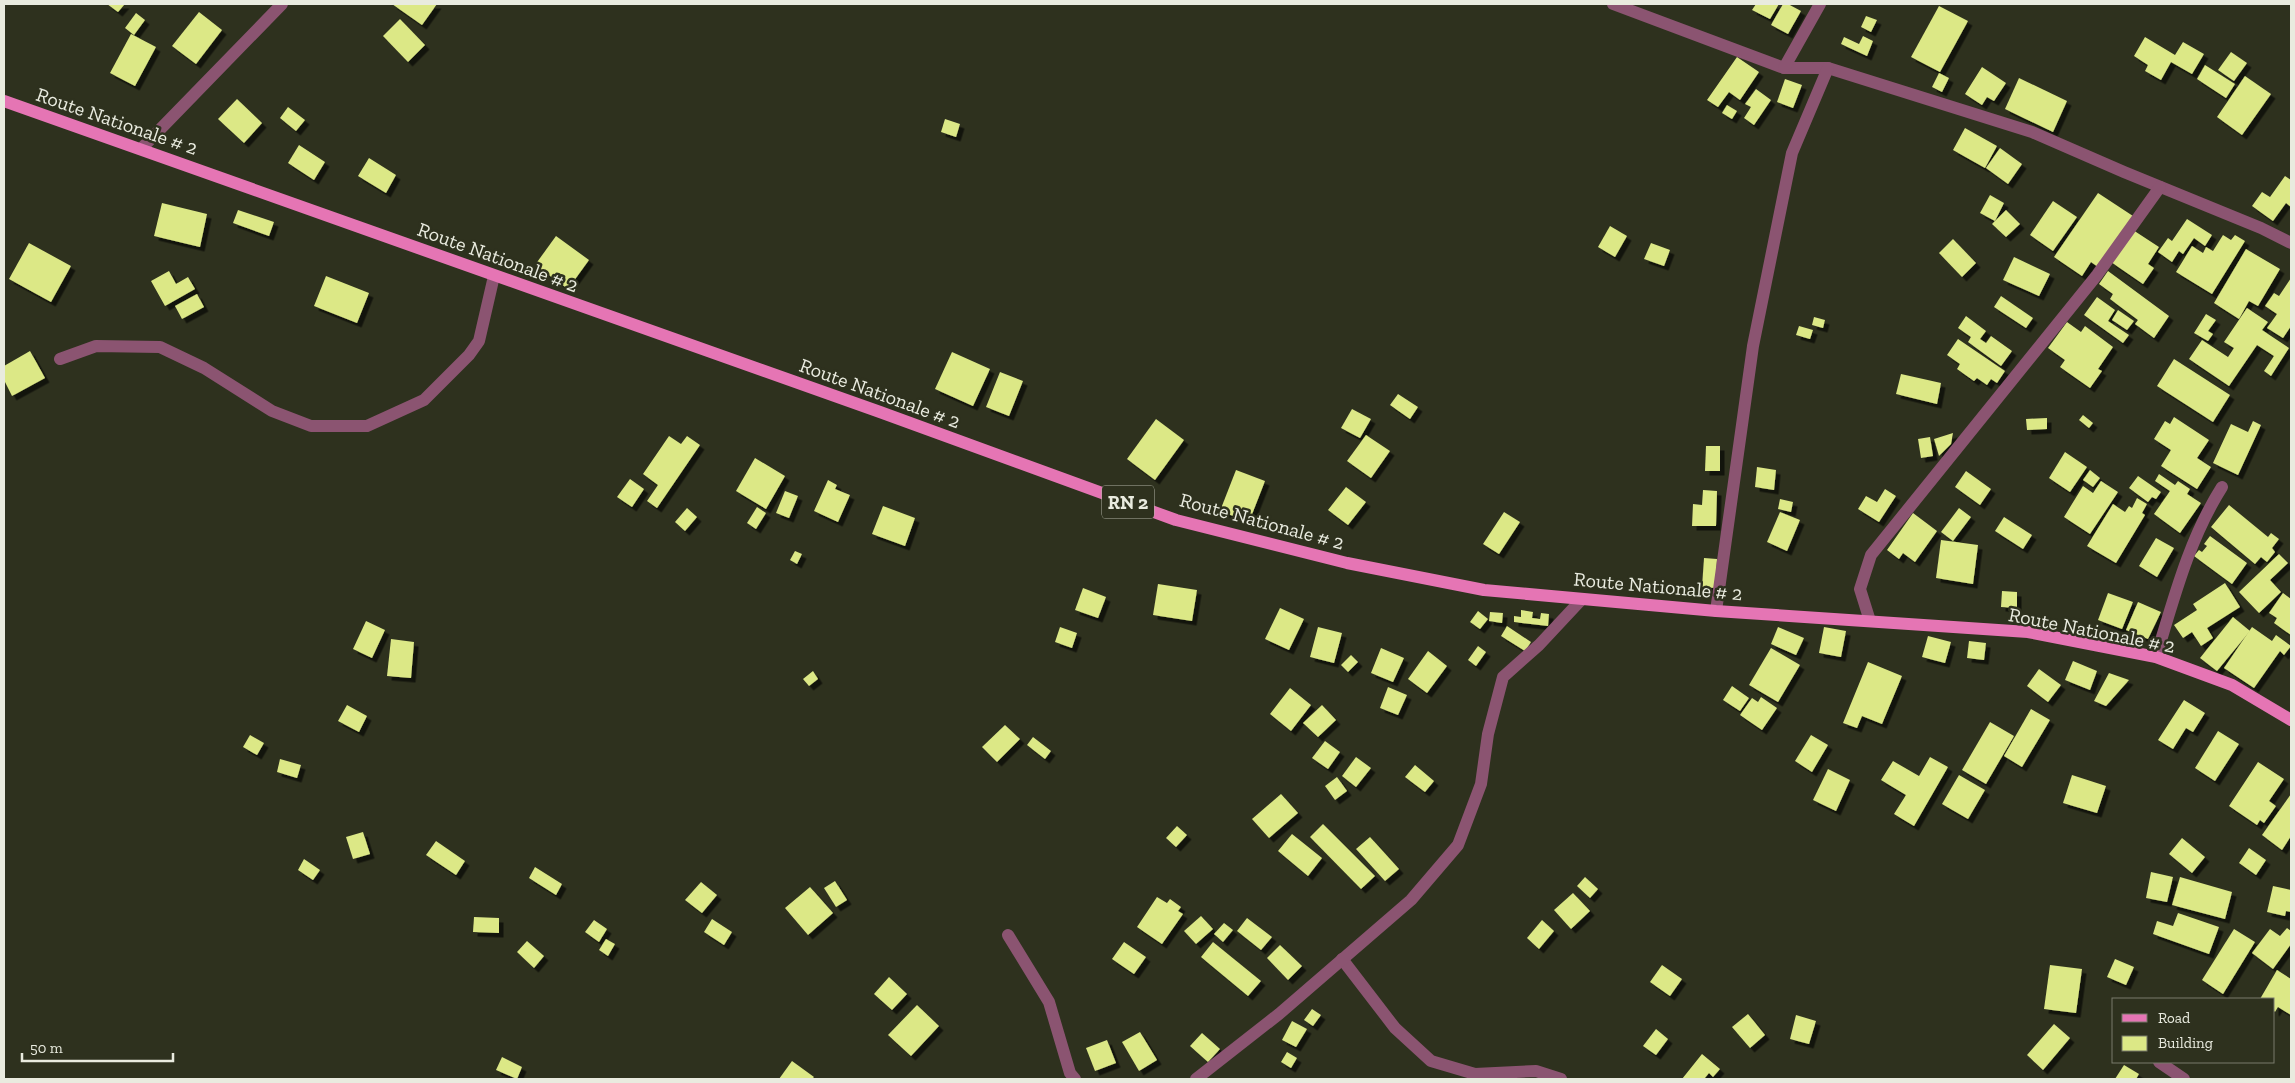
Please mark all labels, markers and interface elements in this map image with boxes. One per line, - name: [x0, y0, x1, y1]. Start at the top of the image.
- street label: Route Nationale # 2: [33, 82, 201, 160]
- street label: Route Nationale # 2: [414, 217, 582, 297]
- street label: Route Nationale # 2: [796, 353, 964, 433]
- road number: RN 2: [1102, 486, 1154, 518]
- street label: Route Nationale # 2: [1177, 488, 1347, 554]
- street label: Route Nationale # 2: [1573, 567, 1743, 605]
- street label: Route Nationale # 2: [2007, 602, 2177, 658]
- legend: [2112, 998, 2275, 1063]
- text: Road: [2158, 1009, 2191, 1027]
- scale bar: [22, 1030, 174, 1062]
- text: Building: [2158, 1034, 2213, 1052]
- text: 50 m: [30, 1039, 63, 1057]

